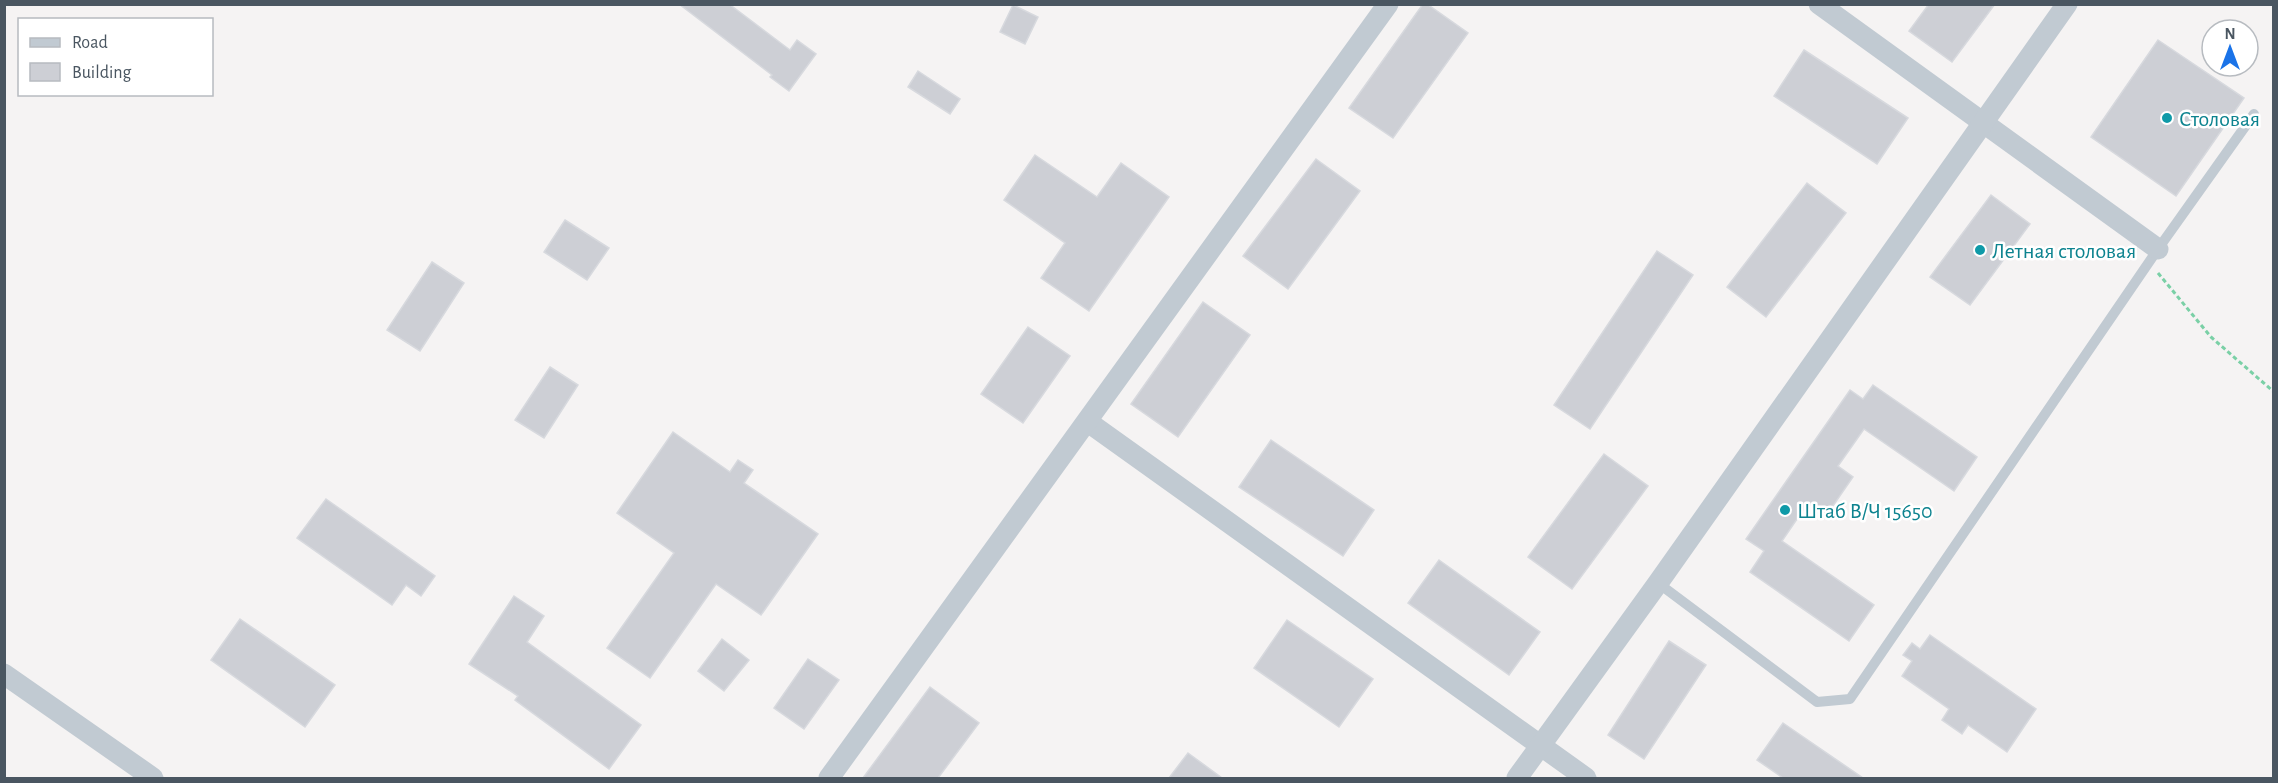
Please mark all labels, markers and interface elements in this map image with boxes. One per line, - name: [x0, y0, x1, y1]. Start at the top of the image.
- legend: [18, 18, 213, 96]
- north arrow: [2200, 18, 2260, 78]
- text: N: [2224, 26, 2236, 42]
- text: Road: [72, 34, 108, 52]
- text: Building: [72, 64, 132, 82]
- place label: Столовая: [2179, 108, 2260, 130]
- marker: Столовая: [2160, 111, 2174, 125]
- place label: Летная столовая: [1992, 240, 2136, 262]
- marker: Летная столовая: [1973, 243, 1987, 257]
- place label: Штаб В/Ч 15650: [1797, 500, 1933, 522]
- marker: Штаб В/Ч 15650: [1778, 503, 1792, 517]

